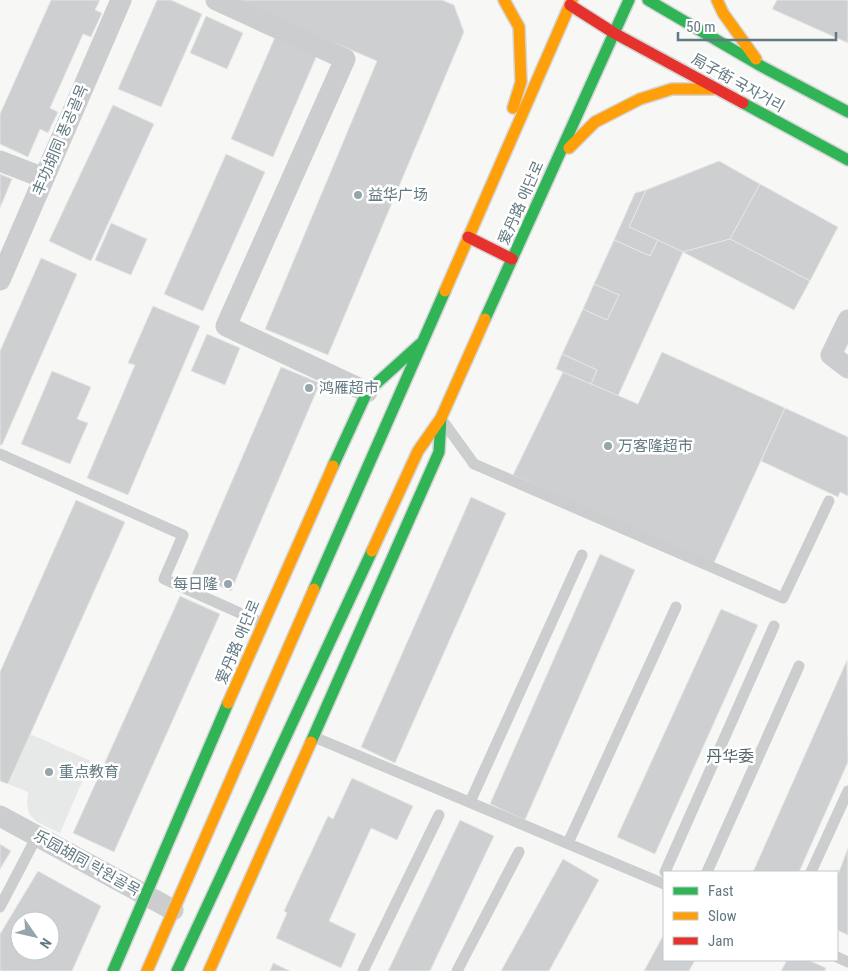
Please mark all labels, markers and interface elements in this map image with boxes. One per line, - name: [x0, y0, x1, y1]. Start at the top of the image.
- scale bar: [678, 10, 836, 42]
- text: 50 m: [686, 18, 716, 36]
- street label: 局子街 국자거리: [688, 50, 788, 116]
- street label: 丰功胡同 풍공골목: [29, 82, 91, 198]
- street label: 爱丹路 애단로: [495, 158, 547, 248]
- place label: 益华广场: [368, 186, 428, 204]
- marker: 益华广场: [352, 189, 364, 201]
- place label: 鸿雁超市: [319, 379, 379, 397]
- marker: 鸿雁超市: [303, 382, 315, 394]
- place label: 万客隆超市: [618, 437, 693, 455]
- marker: 万客隆超市: [602, 440, 614, 452]
- place label: 每日隆: [173, 575, 218, 593]
- marker: 每日隆: [222, 578, 234, 590]
- street label: 爱丹路 애단로: [212, 597, 264, 687]
- district label: 丹华委: [706, 747, 754, 766]
- place label: 重点教育: [59, 763, 119, 781]
- marker: 重点教育: [43, 766, 55, 778]
- street label: 乐园胡同 락원골목: [31, 826, 143, 900]
- legend: [663, 871, 838, 961]
- text: Fast: [708, 882, 733, 900]
- text: Slow: [708, 907, 737, 925]
- north arrow: [10, 911, 60, 961]
- text: Jam: [708, 932, 734, 950]
- text: N: [37, 935, 55, 951]

